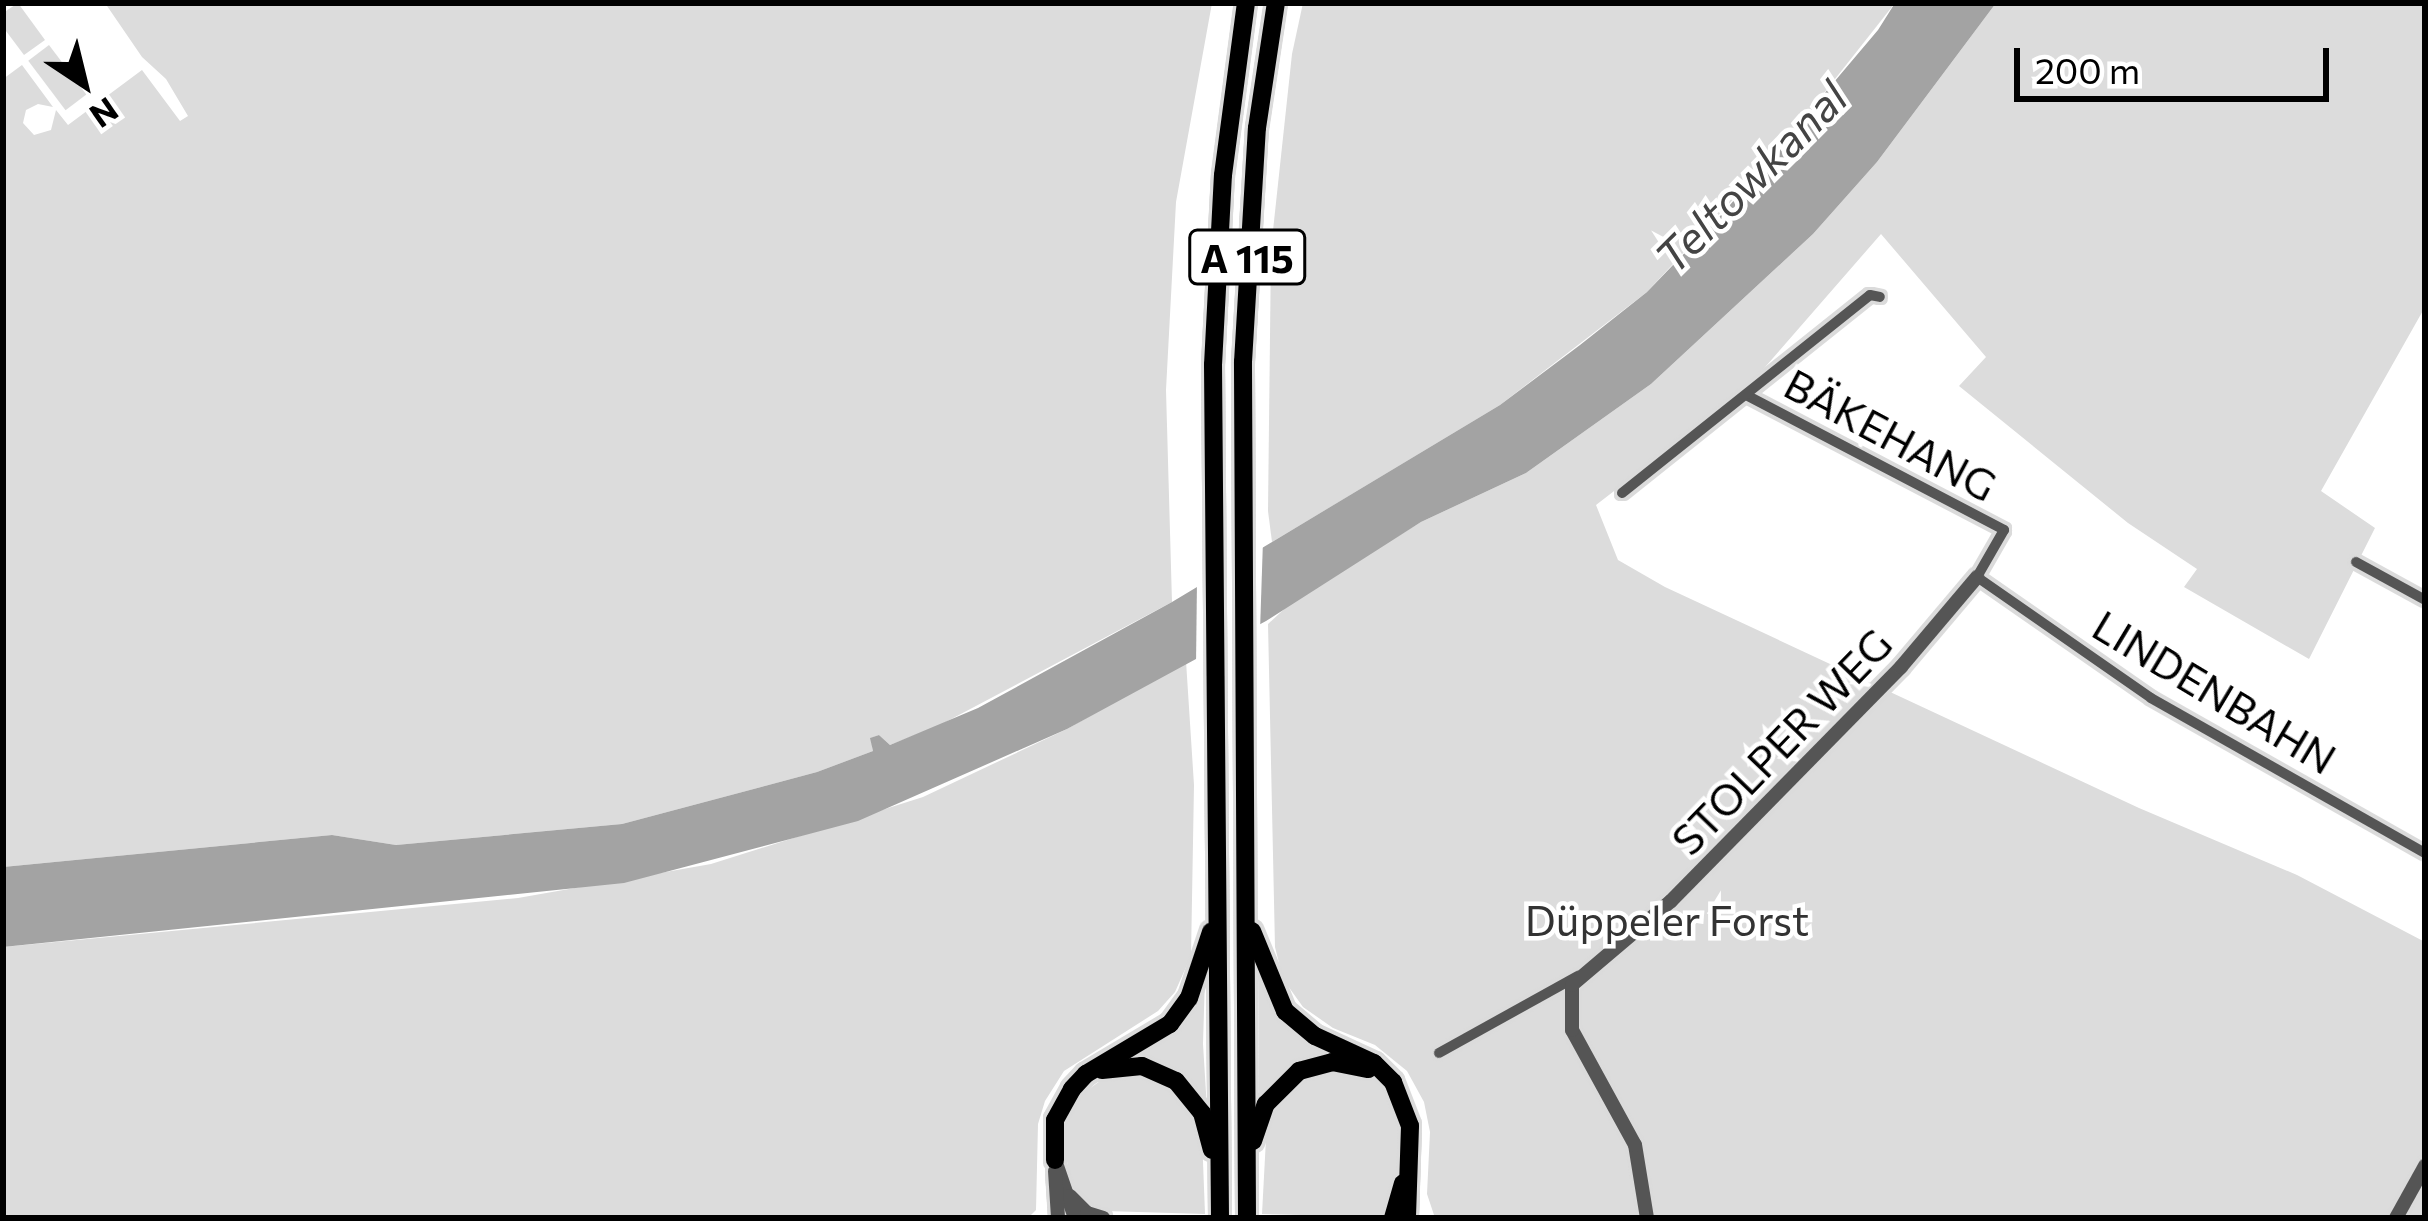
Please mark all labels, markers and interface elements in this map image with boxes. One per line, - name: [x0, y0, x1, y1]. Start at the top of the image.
- north arrow: [24, 24, 144, 144]
- scale bar: [2020, 24, 2335, 98]
- text: 200 m: [2035, 47, 2140, 91]
- water label: Teltowkanal: [1643, 69, 1857, 283]
- text: N: [83, 90, 127, 138]
- road number: A 115: [1187, 224, 1307, 290]
- street label: BÄKEHANG: [1777, 357, 2005, 511]
- street label: LINDENBAHN: [2085, 599, 2345, 783]
- street label: STOLPER WEG: [1661, 618, 1901, 864]
- park label: Düppeler Forst: [1525, 894, 1809, 944]

